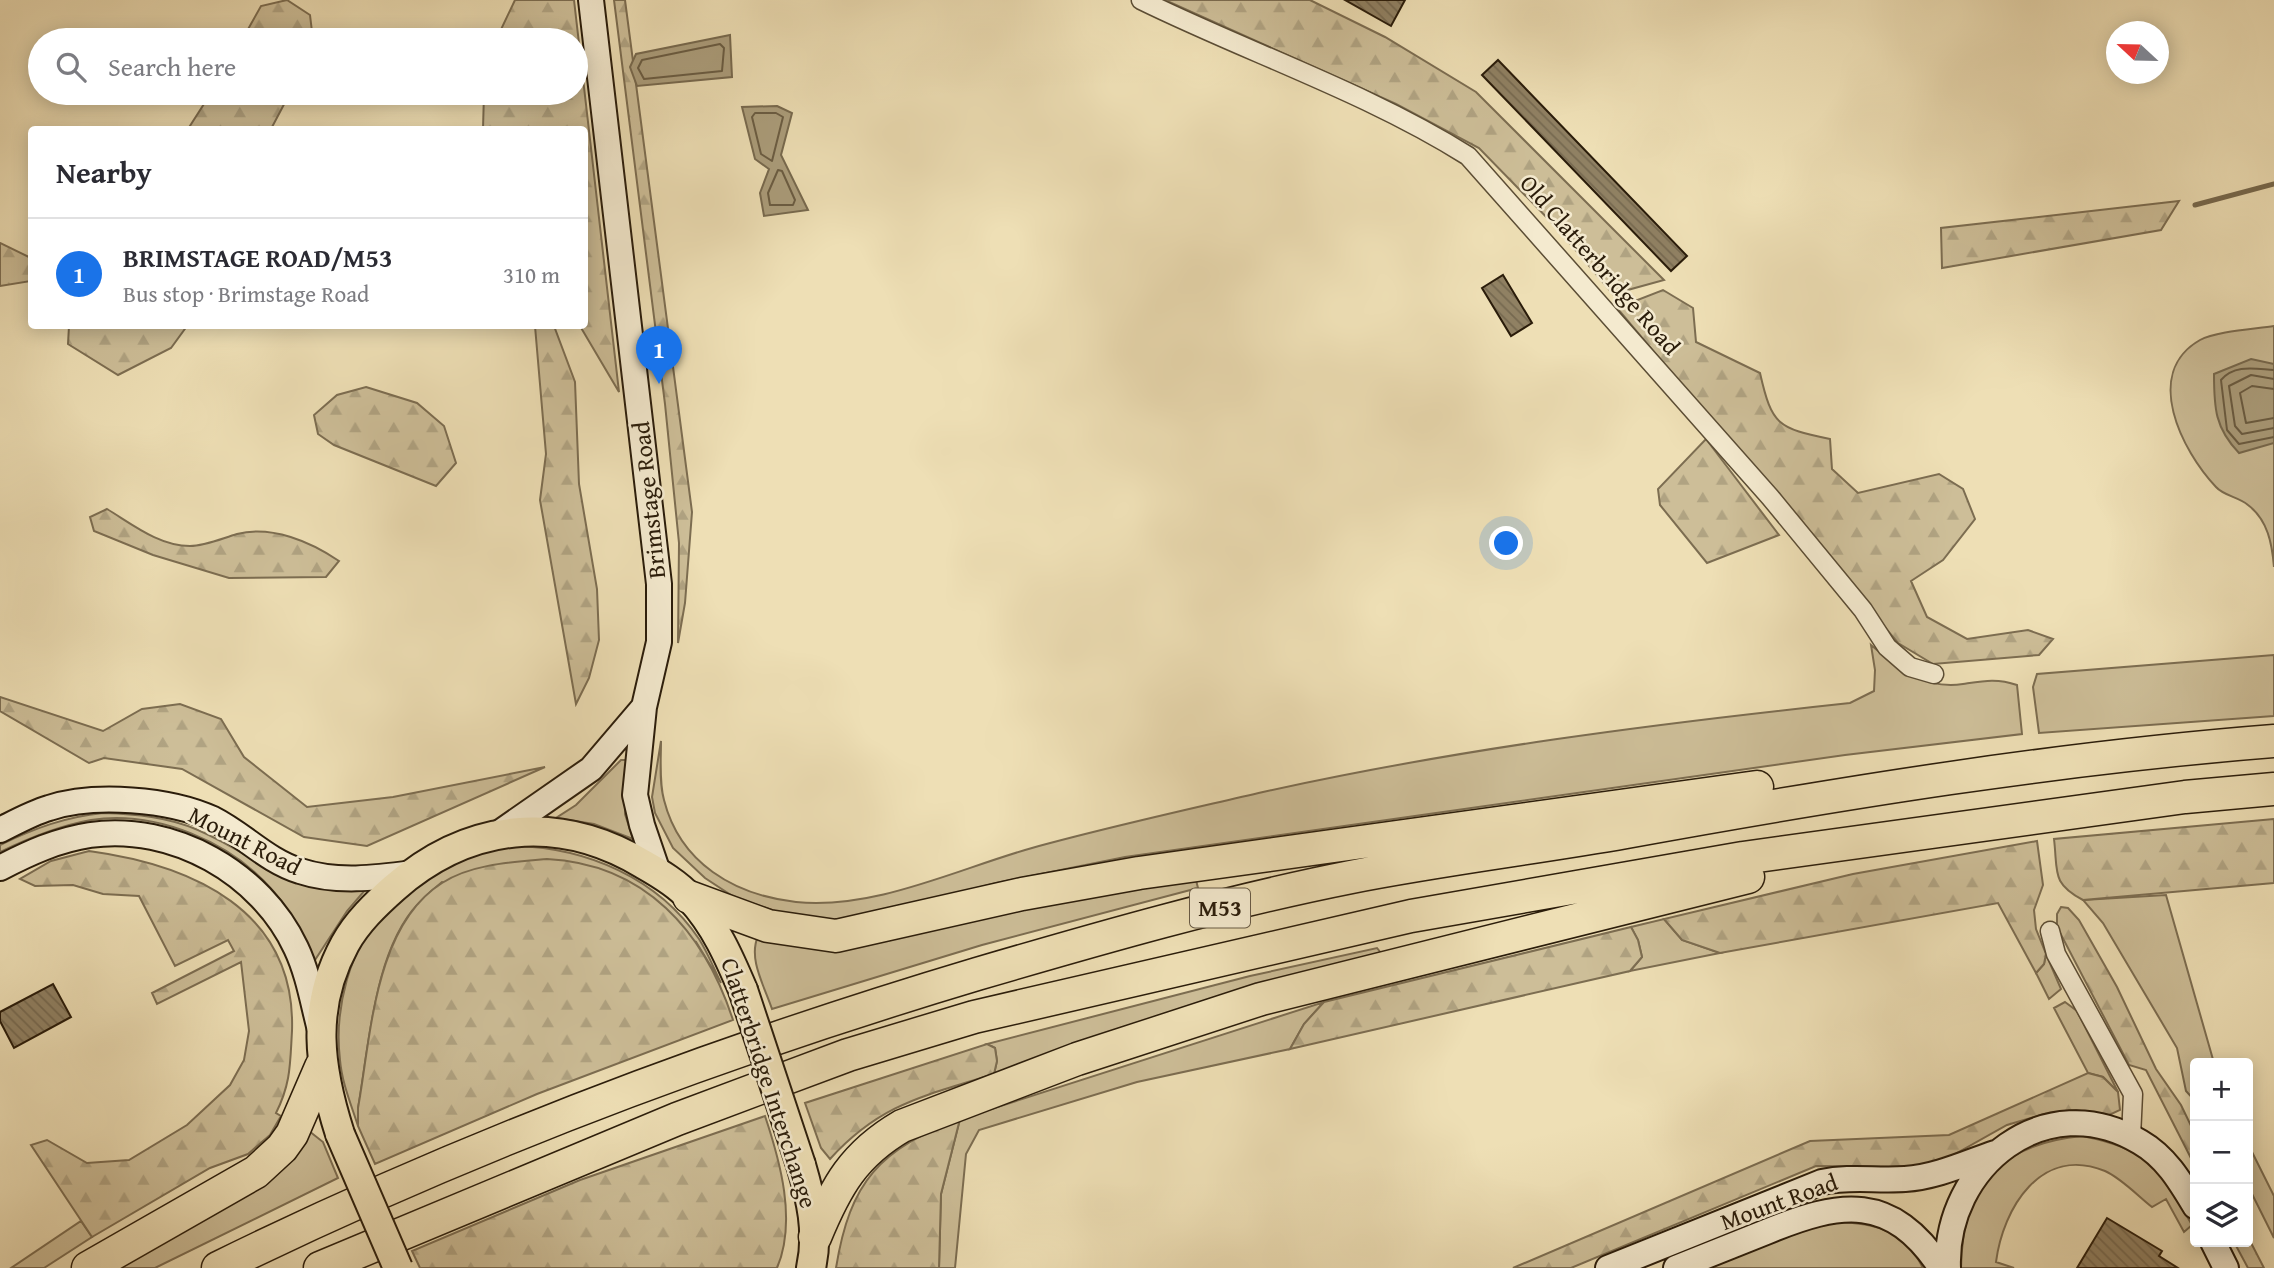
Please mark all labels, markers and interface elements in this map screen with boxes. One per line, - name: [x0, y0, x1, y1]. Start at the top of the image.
- north arrow: [2106, 21, 2169, 84]
- search box: [28, 28, 588, 105]
- text: Search here: [108, 47, 236, 86]
- icon: search: [52, 48, 90, 86]
- text: Nearby: [56, 150, 152, 194]
- street label: Old Clatterbridge Road: [1512, 167, 1689, 363]
- text: BRIMSTAGE ROAD/M53: [123, 238, 392, 277]
- text: 1: [73, 258, 85, 291]
- text: 310 m: [503, 258, 560, 291]
- text: Bus stop · Brimstage Road: [123, 277, 369, 310]
- pin: 1: [636, 326, 682, 384]
- street label: Brimstage Road: [623, 420, 674, 580]
- your location: [1489, 526, 1523, 560]
- street label: Mount Road: [183, 797, 308, 884]
- road number: M53: [1190, 888, 1250, 928]
- street label: Clatterbridge Interchange: [712, 953, 827, 1213]
- map controls: [2190, 1058, 2253, 1247]
- button: +: [2190, 1058, 2253, 1121]
- button: −: [2190, 1121, 2253, 1184]
- street label: Mount Road: [1715, 1164, 1842, 1239]
- button: layers: [2190, 1184, 2253, 1247]

